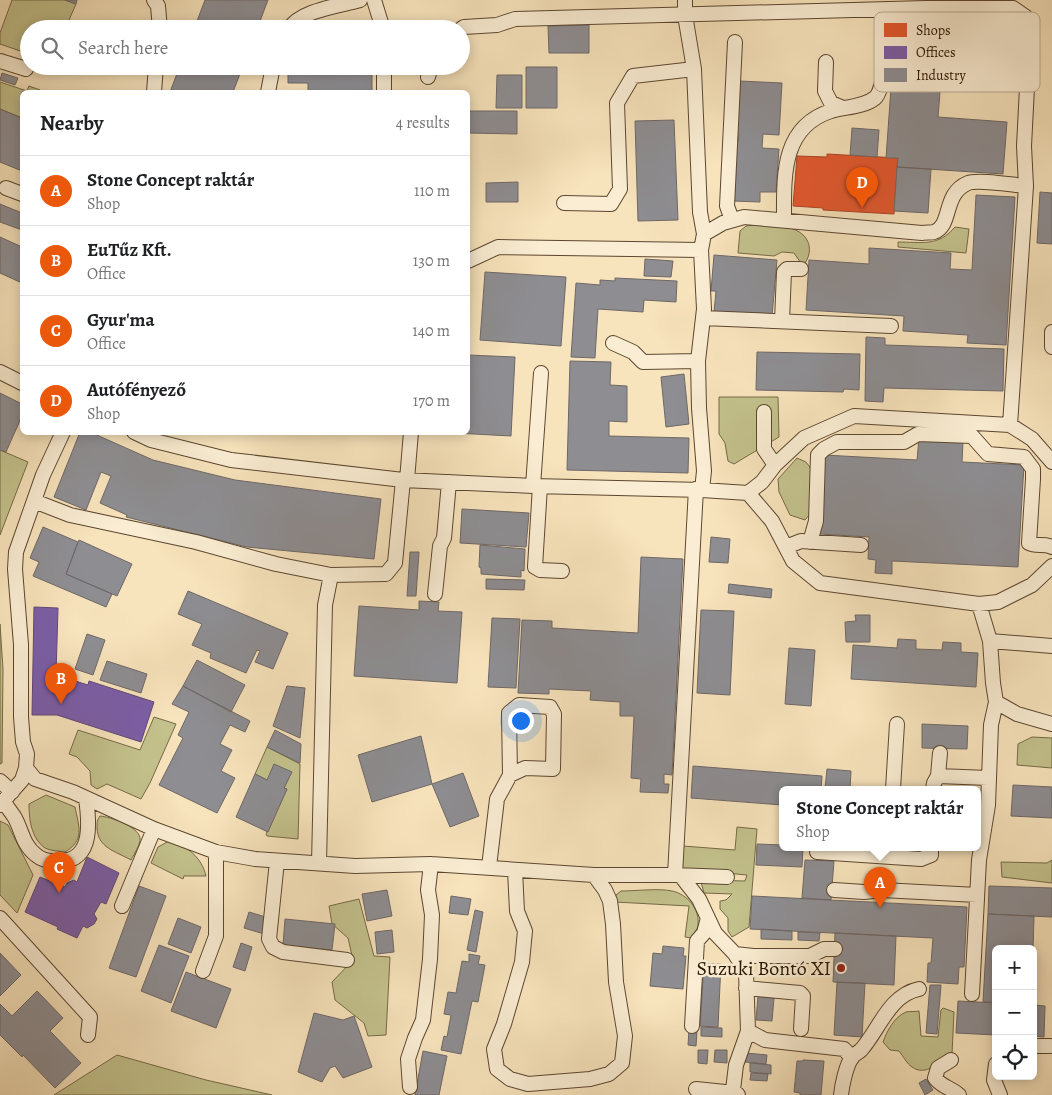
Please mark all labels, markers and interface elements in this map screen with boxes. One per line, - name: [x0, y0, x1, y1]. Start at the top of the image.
- legend: [874, 12, 1040, 92]
- search box: [20, 20, 470, 75]
- text: Shops: [916, 21, 951, 40]
- icon: search: [38, 34, 66, 62]
- text: Search here: [78, 35, 168, 61]
- text: Offices: [916, 43, 956, 62]
- text: Industry: [916, 66, 966, 85]
- text: Nearby: [40, 109, 103, 137]
- text: 4 results: [396, 112, 450, 134]
- text: Stone Concept raktár: [87, 167, 254, 193]
- pin: D: [846, 167, 878, 208]
- text: A: [51, 180, 61, 202]
- text: 110 m: [414, 180, 450, 202]
- text: Shop: [87, 193, 120, 215]
- text: EuTűz Kft.: [87, 237, 172, 263]
- text: B: [51, 250, 61, 272]
- text: 130 m: [413, 250, 450, 272]
- text: Office: [87, 263, 126, 285]
- text: Gyur'ma: [87, 307, 155, 333]
- text: C: [51, 320, 61, 342]
- text: 140 m: [412, 320, 450, 342]
- text: Office: [87, 333, 126, 355]
- text: Autófényező: [87, 377, 186, 403]
- text: D: [50, 390, 62, 412]
- text: 170 m: [413, 390, 450, 412]
- text: Shop: [87, 403, 120, 425]
- pin: B: [45, 663, 77, 704]
- your location: [508, 708, 534, 734]
- popup: [779, 786, 981, 851]
- text: Stone Concept raktár: [796, 795, 964, 821]
- text: Shop: [796, 821, 830, 843]
- pin: C: [43, 852, 75, 893]
- pin: A: [864, 867, 896, 908]
- map controls: [992, 945, 1037, 1080]
- button: +: [992, 945, 1037, 990]
- place label: Suzuki Bontó XI: [697, 955, 831, 982]
- marker: Suzuki Bontó XI: [835, 962, 847, 974]
- button: −: [992, 990, 1037, 1035]
- button: locate: [992, 1035, 1037, 1080]

